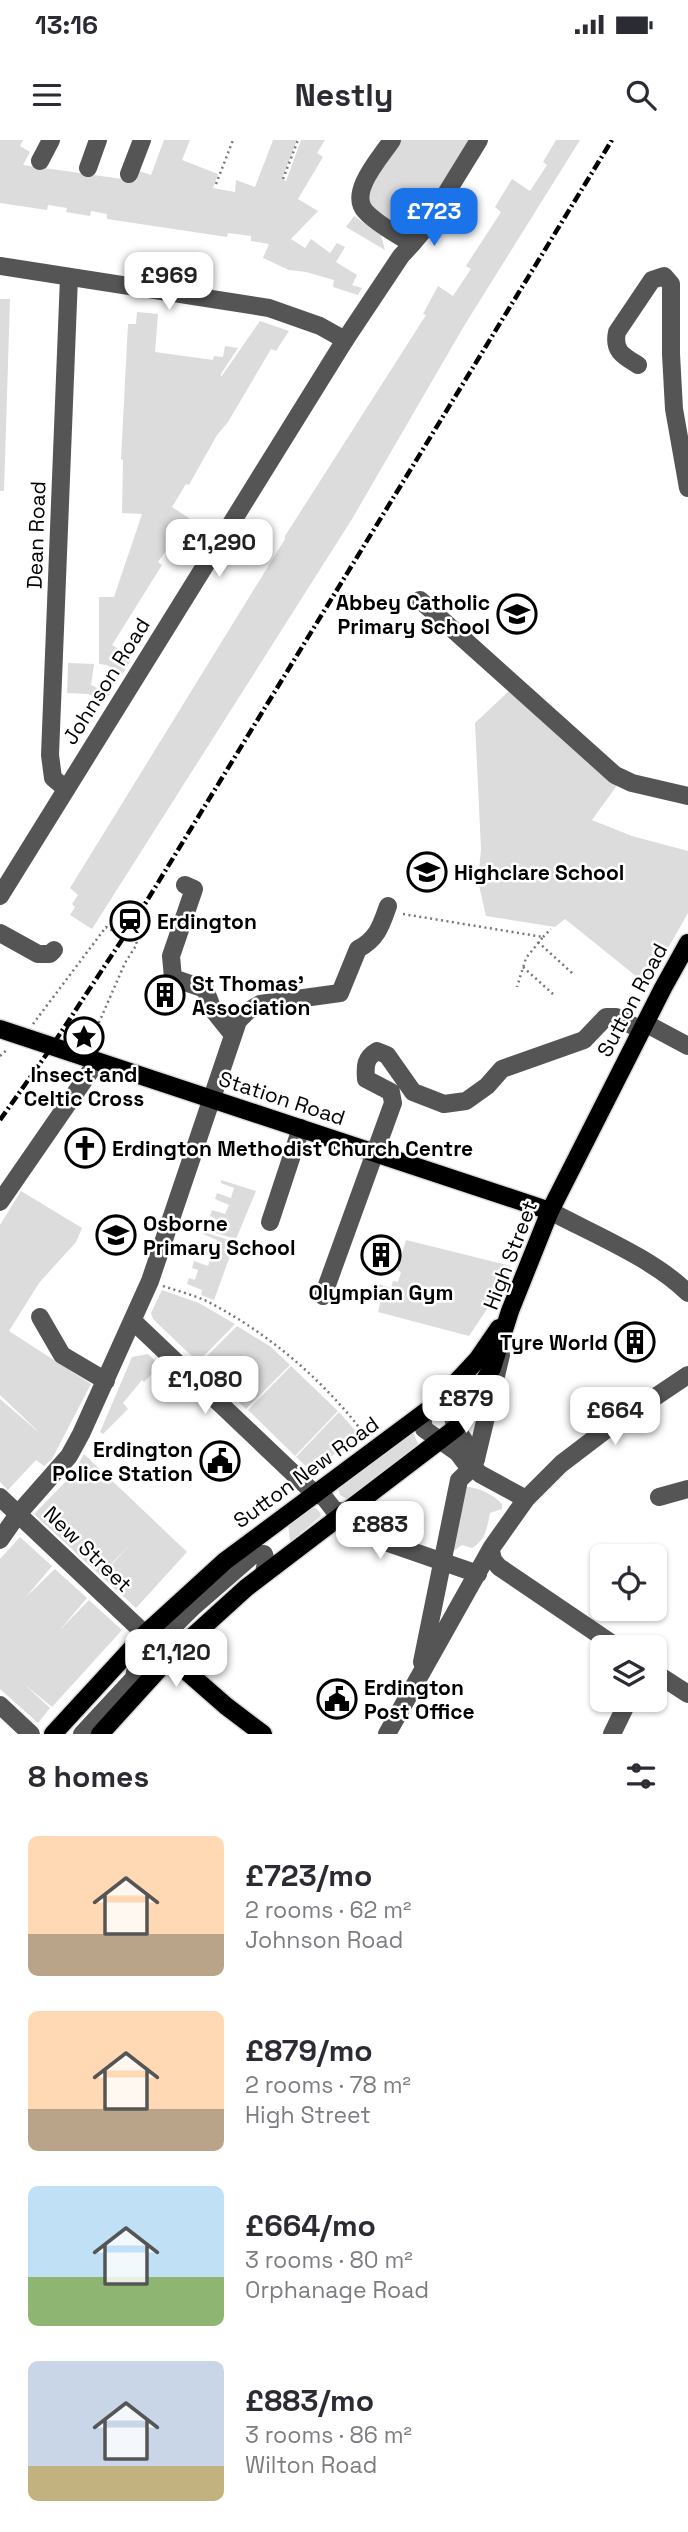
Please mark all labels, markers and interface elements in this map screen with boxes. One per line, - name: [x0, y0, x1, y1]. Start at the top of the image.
- text: 13:16: [35, 8, 98, 42]
- text: Nestly: [294, 75, 394, 115]
- icon: menu: [28, 76, 66, 114]
- icon: search: [622, 76, 660, 114]
- pin: £723: [393, 188, 475, 248]
- text: £723: [407, 196, 461, 226]
- pin: £969: [128, 253, 210, 312]
- text: £969: [140, 260, 198, 290]
- street label: Dean Road: [21, 480, 51, 590]
- pin: £1,290: [162, 520, 276, 579]
- text: £1,290: [182, 527, 256, 557]
- place label: Abbey Catholic Primary School: [336, 589, 490, 640]
- school or university icon: Abbey Catholic Primary School: [496, 593, 538, 635]
- street label: Johnson Road: [56, 613, 156, 749]
- school or university icon: Highclare School: [406, 851, 448, 893]
- place label: Highclare School: [454, 859, 624, 886]
- station icon: Erdington: [109, 900, 151, 942]
- place label: Erdington: [157, 908, 257, 935]
- street label: Sutton Road: [591, 938, 673, 1062]
- place label: St Thomas' Association: [192, 970, 310, 1021]
- building icon: St Thomas' Association: [144, 974, 186, 1016]
- place icon: Insect and Celtic Cross: [63, 1016, 105, 1058]
- place label: Insect and Celtic Cross: [24, 1061, 144, 1112]
- street label: Station Road: [215, 1065, 349, 1131]
- church icon: Erdington Methodist Church Centre: [64, 1127, 106, 1169]
- place label: Erdington Methodist Church Centre: [112, 1135, 473, 1162]
- street label: High Street: [477, 1197, 543, 1313]
- place label: Osborne Primary School: [143, 1210, 296, 1261]
- school or university icon: Osborne Primary School: [95, 1214, 137, 1256]
- building icon: Olympian Gym: [360, 1234, 402, 1276]
- place label: Olympian Gym: [309, 1279, 453, 1306]
- building icon: Tyre World: [614, 1321, 656, 1363]
- place label: Tyre World: [500, 1329, 608, 1356]
- pin: £1,080: [148, 1356, 262, 1416]
- text: £1,080: [167, 1364, 243, 1394]
- pin: £879: [425, 1376, 507, 1435]
- text: £879: [438, 1383, 494, 1413]
- pin: £664: [574, 1388, 656, 1447]
- text: £664: [586, 1395, 644, 1425]
- street label: Sutton New Road: [228, 1410, 384, 1534]
- place label: Erdington Police Station: [52, 1436, 193, 1487]
- public building icon: Erdington Police Station: [199, 1440, 241, 1482]
- street label: New Street: [38, 1500, 138, 1598]
- pin: £883: [339, 1502, 421, 1561]
- text: £883: [352, 1509, 408, 1539]
- map controls: [590, 1544, 667, 1712]
- button: locate: [590, 1544, 667, 1621]
- pin: £1,120: [119, 1630, 233, 1689]
- button: layers: [590, 1635, 667, 1712]
- text: £1,120: [141, 1637, 211, 1667]
- place label: Erdington Post Office: [364, 1674, 475, 1725]
- public building icon: Erdington Post Office: [316, 1678, 358, 1720]
- text: 8 homes: [28, 1757, 149, 1796]
- icon: filters: [622, 1757, 660, 1795]
- text: £723/mo: [245, 1856, 372, 1895]
- icon: home: [84, 1864, 168, 1948]
- text: 2 rooms · 62 m²: [245, 1895, 411, 1925]
- text: Johnson Road: [245, 1925, 403, 1955]
- text: £879/mo: [245, 2031, 373, 2070]
- icon: home: [84, 2039, 168, 2123]
- text: 2 rooms · 78 m²: [245, 2070, 411, 2100]
- text: High Street: [245, 2100, 371, 2130]
- text: £664/mo: [245, 2206, 376, 2245]
- icon: home: [84, 2214, 168, 2298]
- text: 3 rooms · 80 m²: [245, 2245, 413, 2275]
- text: Orphanage Road: [245, 2275, 429, 2305]
- text: £883/mo: [245, 2381, 374, 2420]
- icon: home: [84, 2389, 168, 2473]
- text: 3 rooms · 86 m²: [245, 2420, 412, 2450]
- text: Wilton Road: [245, 2450, 377, 2480]

